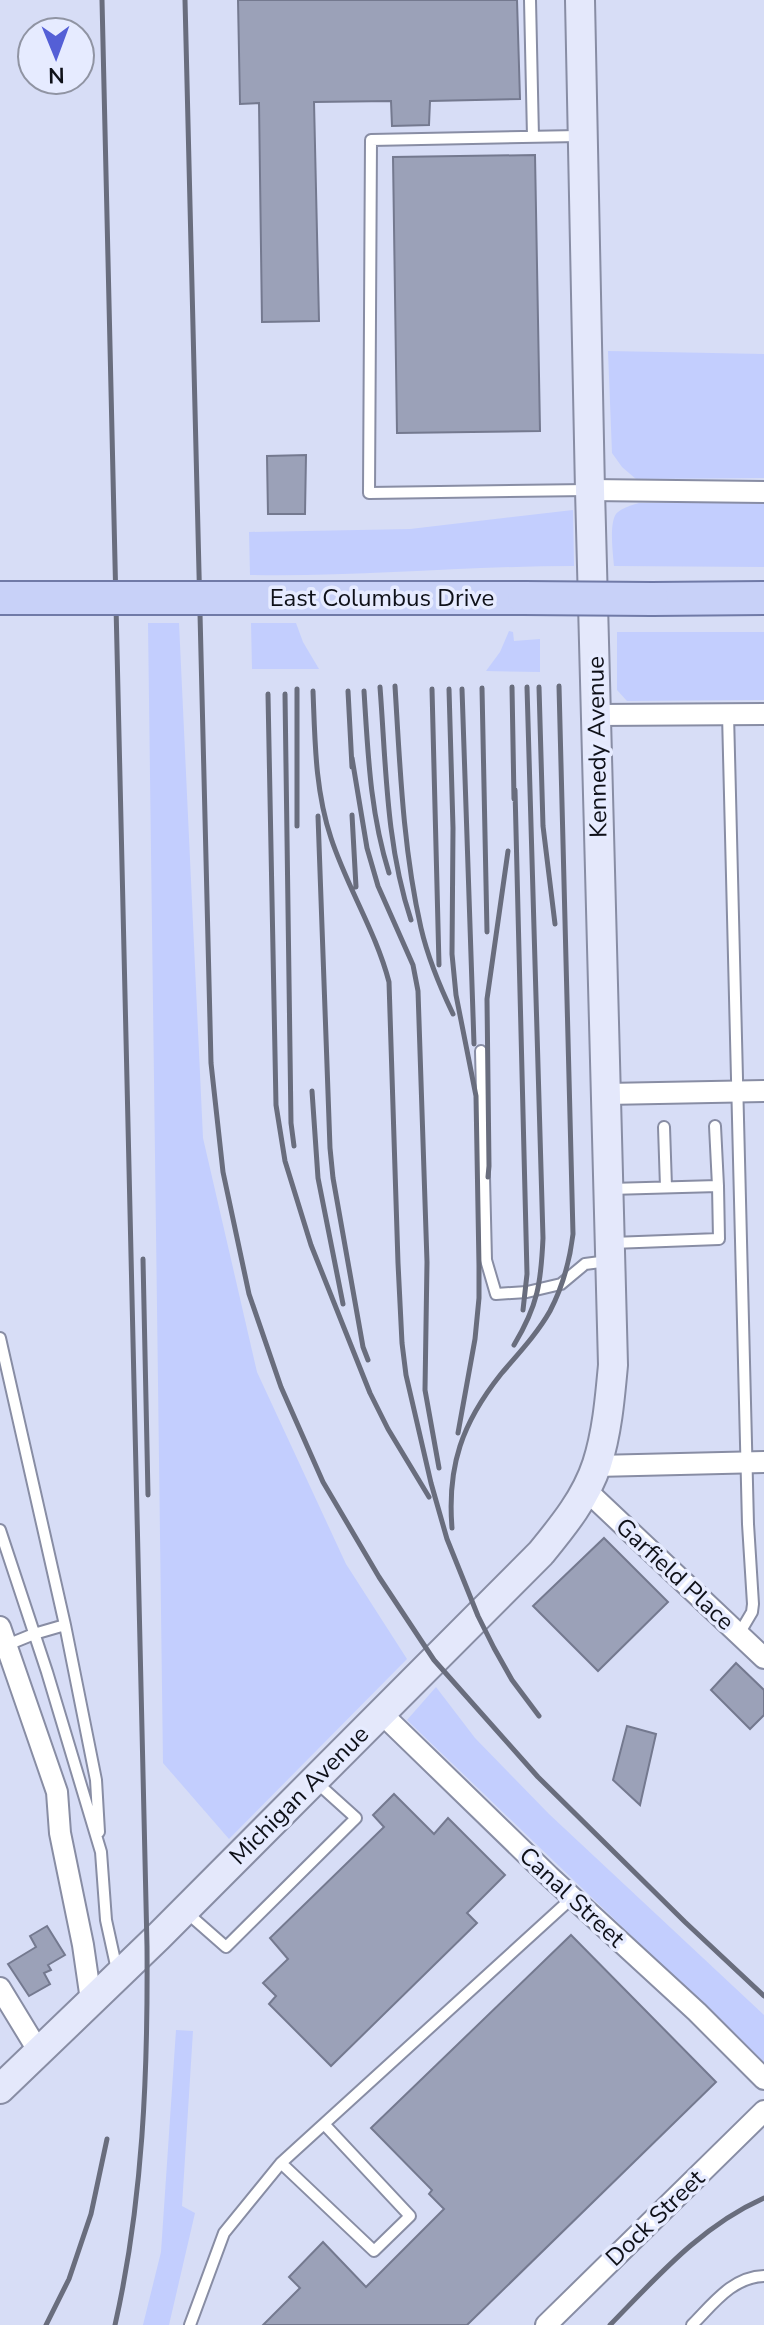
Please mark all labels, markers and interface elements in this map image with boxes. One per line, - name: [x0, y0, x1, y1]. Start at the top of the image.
- north arrow: [16, 16, 96, 96]
- text: N: [48, 60, 65, 90]
- street label: East Columbus Drive: [270, 582, 494, 614]
- street label: Kennedy Avenue: [579, 656, 615, 838]
- street label: Garfield Place: [609, 1511, 741, 1637]
- street label: Michigan Avenue: [222, 1718, 376, 1872]
- street label: Canal Street: [512, 1840, 632, 1955]
- street label: Dock Street: [599, 2162, 712, 2273]

